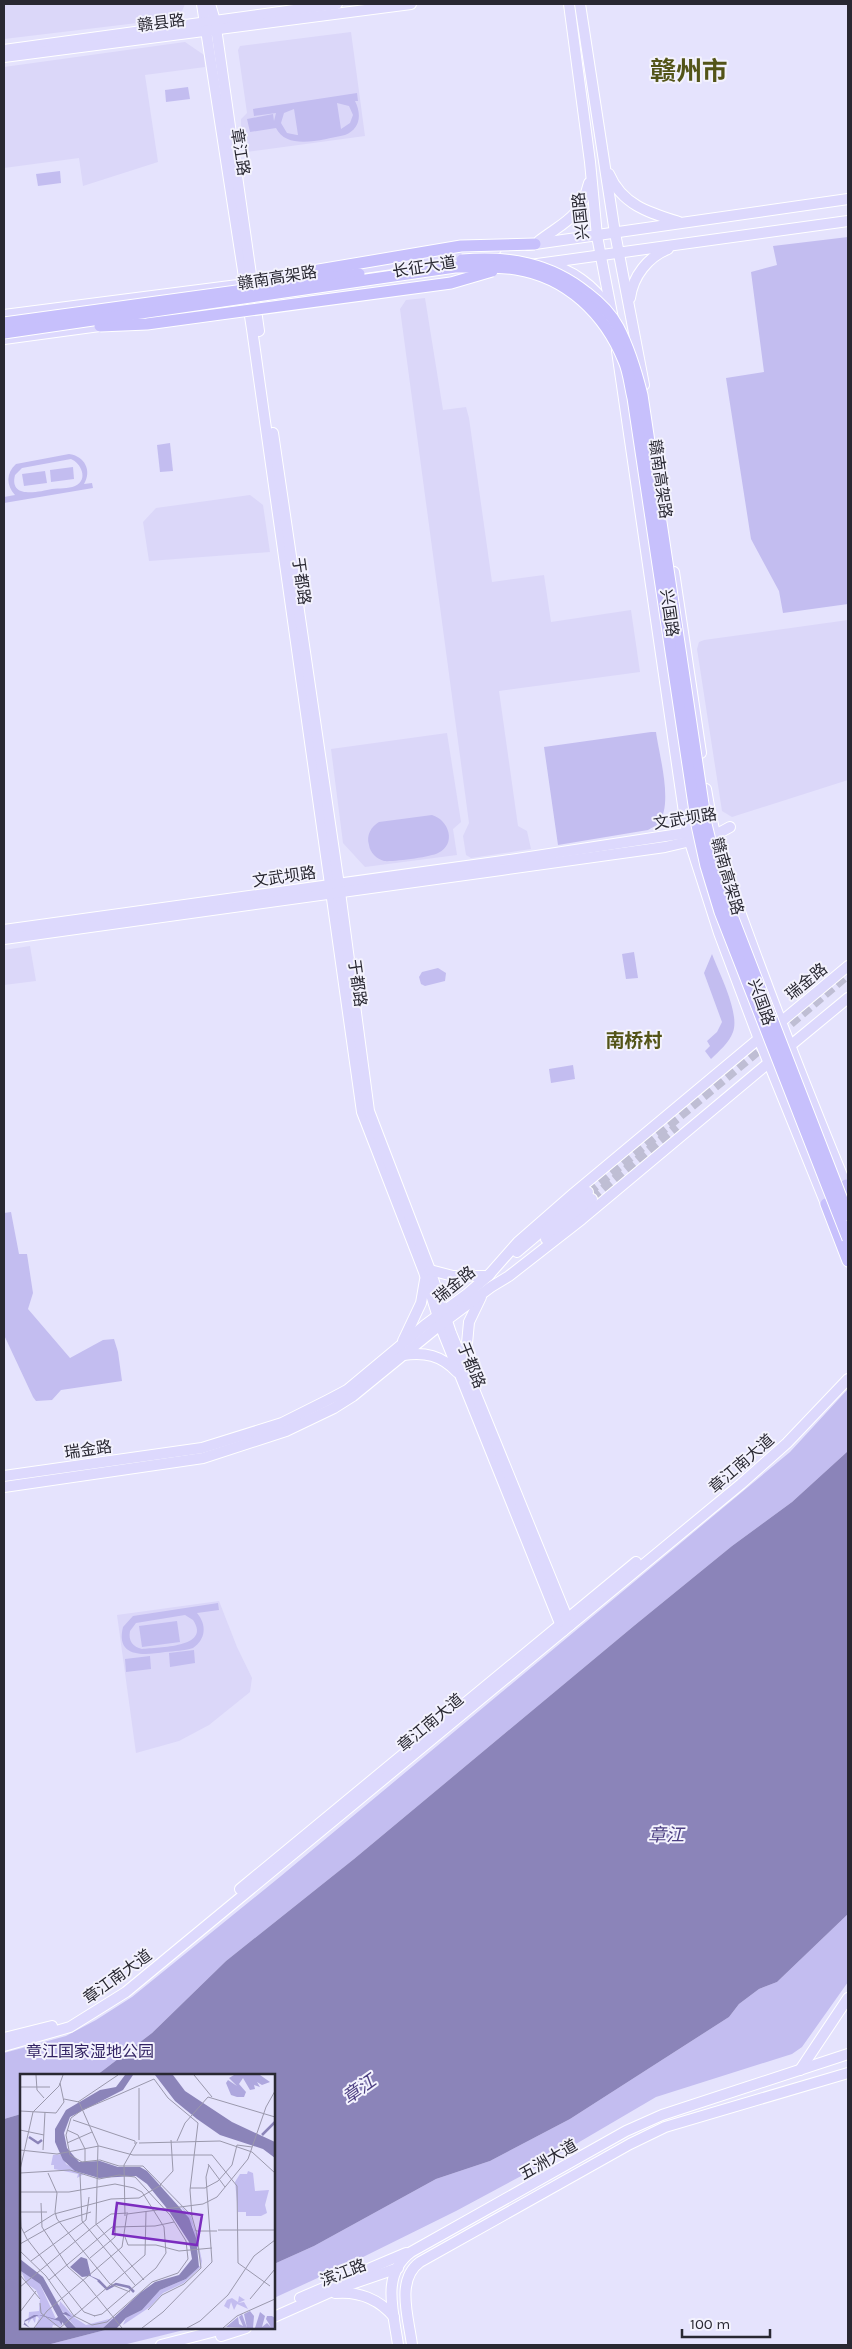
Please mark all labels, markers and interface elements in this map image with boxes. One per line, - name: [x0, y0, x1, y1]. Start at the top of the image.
- street label: 赣县路: [136, 10, 186, 35]
- district label: 赣州市: [650, 56, 728, 87]
- street label: 章江路: [227, 127, 254, 177]
- street label: 兴国路: [569, 191, 592, 241]
- street label: 长征大道: [391, 252, 457, 281]
- street label: 赣南高架路: [236, 262, 318, 293]
- street label: 赣南高架路: [646, 438, 675, 520]
- street label: 于都路: [289, 556, 314, 606]
- street label: 兴国路: [657, 588, 682, 638]
- street label: 文武坝路: [652, 804, 718, 833]
- street label: 赣南高架路: [707, 835, 748, 917]
- street label: 文武坝路: [251, 863, 317, 890]
- street label: 于都路: [345, 958, 370, 1008]
- street label: 瑞金路: [782, 959, 831, 1004]
- street label: 兴国路: [744, 976, 779, 1028]
- district label: 南桥村: [605, 1030, 663, 1052]
- street label: 瑞金路: [430, 1262, 479, 1307]
- street label: 于都路: [454, 1339, 489, 1391]
- street label: 章江南大道: [705, 1430, 778, 1497]
- street label: 瑞金路: [63, 1437, 113, 1462]
- street label: 章江南大道: [394, 1689, 467, 1755]
- water label: 章江: [648, 1824, 686, 1846]
- street label: 章江南大道: [79, 1945, 155, 2008]
- park label: 章江国家湿地公园: [26, 2042, 154, 2061]
- water label: 章江: [338, 2069, 382, 2108]
- inset map: [20, 2074, 275, 2329]
- street label: 五洲大道: [516, 2135, 581, 2184]
- street label: 滨江路: [317, 2255, 369, 2290]
- scale bar: [682, 2306, 770, 2338]
- text: 100 m: [690, 2315, 730, 2333]

